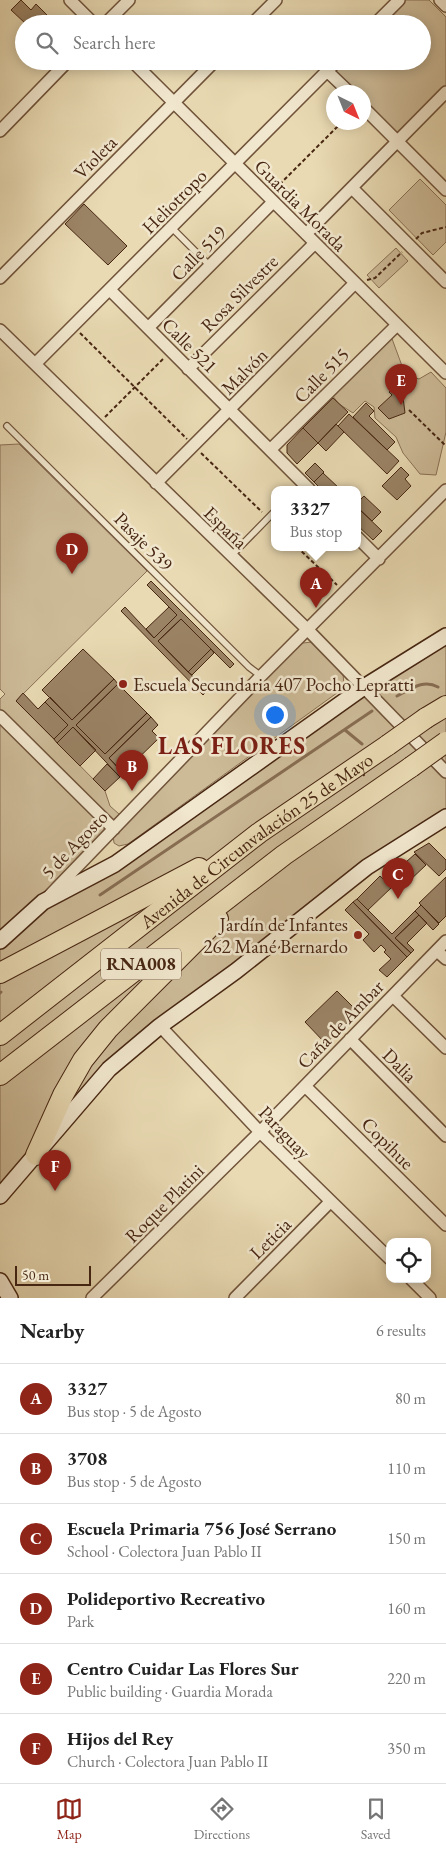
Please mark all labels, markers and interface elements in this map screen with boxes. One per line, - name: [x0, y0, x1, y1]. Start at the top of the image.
- search box: [15, 15, 431, 70]
- icon: search: [33, 29, 61, 57]
- text: Search here: [73, 30, 155, 55]
- north arrow: [326, 85, 371, 130]
- street label: Violeta: [68, 130, 123, 184]
- street label: Guardia Morada: [249, 154, 352, 257]
- street label: Heliotropo: [136, 163, 212, 239]
- street label: Calle 519: [165, 220, 232, 287]
- street label: Rosa Silvestre: [195, 249, 283, 337]
- street label: Calle 521: [156, 312, 223, 379]
- street label: Calle 515: [288, 342, 355, 409]
- street label: Malvón: [216, 343, 273, 400]
- pin: E: [385, 364, 417, 405]
- popup: [271, 486, 361, 551]
- text: 3327: [290, 496, 330, 521]
- street label: España: [198, 500, 253, 555]
- street label: Pasaje 539: [109, 507, 178, 576]
- text: Bus stop: [290, 521, 342, 542]
- pin: D: [56, 533, 88, 574]
- pin: A: [300, 567, 332, 608]
- place label: Escuela Secundaria 407 Pocho Lepratti: [133, 672, 414, 697]
- marker: Escuela Secundaria 407 Pocho Lepratti: [117, 678, 129, 690]
- your location: [262, 702, 288, 728]
- district label: LAS FLORES: [158, 730, 306, 761]
- street label: Avenida de Circunvalación 25 de Mayo: [134, 747, 378, 935]
- pin: B: [116, 750, 148, 791]
- street label: 5 de Agosto: [35, 805, 113, 884]
- pin: C: [382, 858, 414, 899]
- place label: Jardín de Infantes 262 Mané Bernardo: [203, 912, 348, 959]
- marker: Jardín de Infantes 262 Mané Bernardo: [352, 929, 364, 941]
- road number: RNA008: [101, 949, 181, 980]
- street label: Caña de Ambar: [292, 974, 390, 1074]
- street label: Dalia: [377, 1043, 422, 1088]
- street label: Paraguay: [253, 1100, 317, 1165]
- street label: Copihue: [356, 1112, 419, 1175]
- pin: F: [39, 1150, 71, 1191]
- street label: Roque Platini: [119, 1158, 210, 1248]
- street label: Leticia: [244, 1212, 297, 1265]
- map controls: [386, 1238, 431, 1283]
- button: locate: [386, 1238, 431, 1283]
- scale bar: [15, 1263, 91, 1286]
- text: 50 m: [22, 1266, 49, 1284]
- text: Nearby: [20, 1317, 84, 1344]
- text: 6 results: [376, 1320, 426, 1341]
- text: 3327: [67, 1376, 107, 1401]
- text: A: [30, 1388, 42, 1409]
- text: 80 m: [395, 1388, 426, 1409]
- text: Bus stop · 5 de Agosto: [67, 1401, 202, 1422]
- text: 3708: [67, 1446, 107, 1471]
- text: B: [31, 1458, 41, 1479]
- text: 110 m: [387, 1458, 426, 1479]
- text: Bus stop · 5 de Agosto: [67, 1471, 202, 1492]
- text: Escuela Primaria 756 José Serrano: [67, 1516, 336, 1541]
- text: C: [30, 1528, 42, 1549]
- text: 150 m: [387, 1528, 426, 1549]
- text: School · Colectora Juan Pablo II: [67, 1541, 262, 1562]
- text: Polideportivo Recreativo: [67, 1586, 265, 1611]
- text: D: [30, 1598, 42, 1619]
- text: 160 m: [387, 1598, 426, 1619]
- text: Park: [67, 1611, 94, 1632]
- text: Centro Cuidar Las Flores Sur: [67, 1656, 299, 1681]
- text: E: [31, 1668, 41, 1689]
- text: 220 m: [387, 1668, 426, 1689]
- text: Public building · Guardia Morada: [67, 1681, 273, 1702]
- text: Hijos del Rey: [67, 1726, 173, 1751]
- text: F: [32, 1738, 40, 1759]
- text: 350 m: [387, 1738, 426, 1759]
- text: Church · Colectora Juan Pablo II: [67, 1751, 268, 1772]
- tab: Map: [55, 1795, 83, 1843]
- tab: Directions: [194, 1795, 250, 1843]
- tab: Saved: [361, 1795, 391, 1843]

